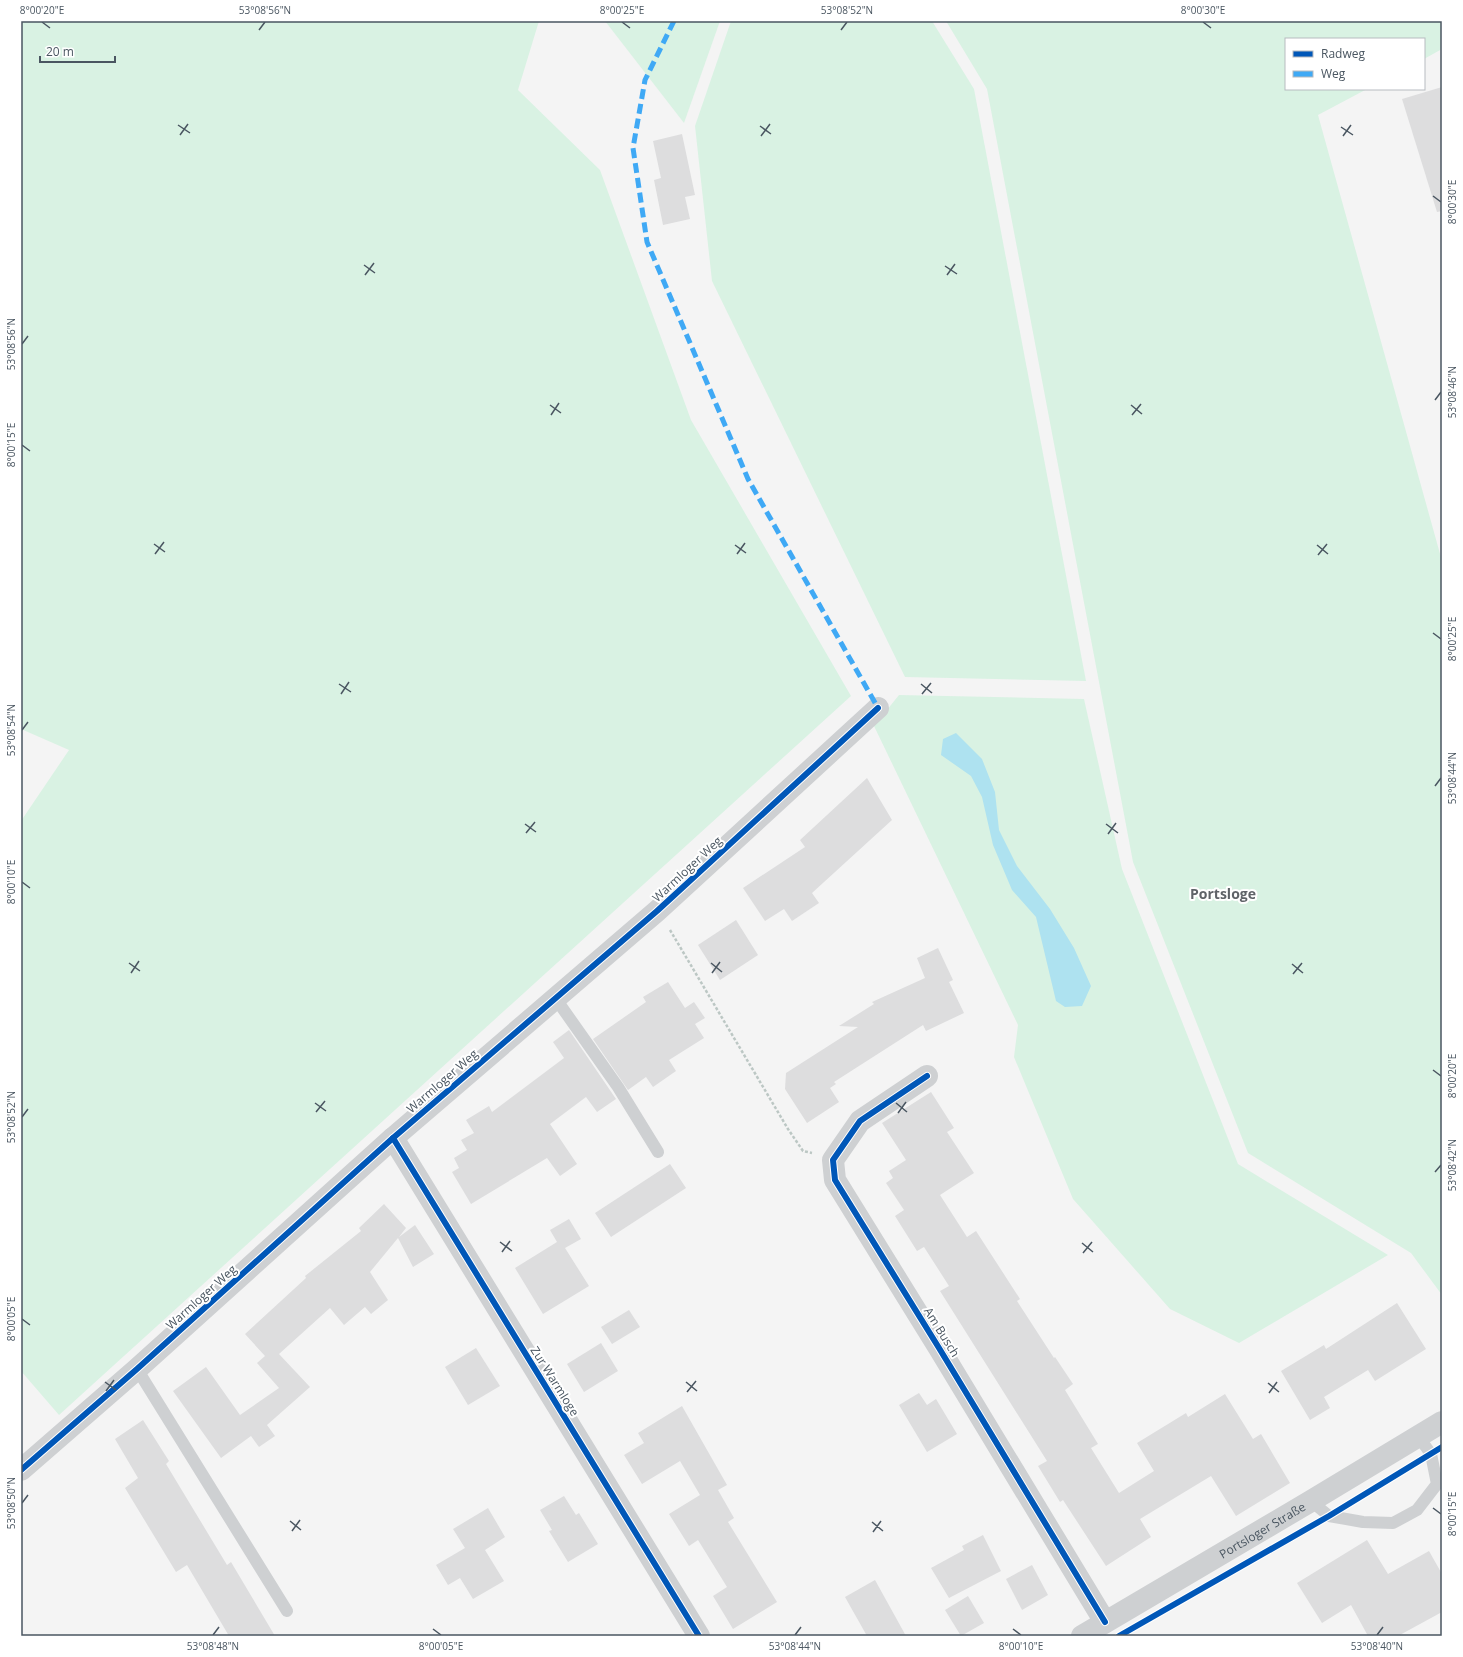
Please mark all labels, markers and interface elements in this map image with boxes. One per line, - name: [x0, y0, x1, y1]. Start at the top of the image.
- text: 8°00'20"E: [20, 3, 64, 17]
- text: 53°08'56"N: [239, 3, 291, 17]
- text: 8°00'25"E: [600, 3, 644, 17]
- text: 53°08'52"N: [821, 3, 873, 17]
- text: 8°00'30"E: [1181, 3, 1225, 17]
- scale bar: [40, 38, 115, 64]
- legend: [1285, 38, 1425, 90]
- text: 20 m: [46, 43, 74, 60]
- text: Radweg: [1321, 45, 1365, 62]
- text: Weg: [1321, 65, 1346, 82]
- text: 8°00'30"E: [1445, 180, 1459, 224]
- text: 53°08'56"N: [4, 318, 18, 370]
- text: 53°08'46"N: [1445, 366, 1459, 418]
- text: 8°00'15"E: [4, 423, 18, 467]
- text: 8°00'25"E: [1445, 617, 1459, 661]
- text: 53°08'54"N: [4, 704, 18, 756]
- text: 53°08'44"N: [1445, 752, 1459, 804]
- street label: Warmloger Weg: [648, 832, 726, 906]
- text: 8°00'10"E: [4, 860, 18, 904]
- district label: Portsloge: [1190, 884, 1256, 903]
- street label: Warmloger Weg: [403, 1045, 482, 1117]
- text: 8°00'20"E: [1445, 1054, 1459, 1098]
- text: 53°08'52"N: [4, 1091, 18, 1143]
- text: 53°08'42"N: [1445, 1139, 1459, 1191]
- street label: Warmloger Weg: [162, 1260, 240, 1333]
- text: 8°00'05"E: [4, 1297, 18, 1341]
- street label: Am Busch: [920, 1304, 964, 1360]
- street label: Zur Warmloge: [527, 1343, 583, 1419]
- text: 53°08'50"N: [4, 1477, 18, 1529]
- text: 8°00'15"E: [1445, 1492, 1459, 1536]
- street label: Portsloger Straße: [1216, 1498, 1309, 1562]
- text: 53°08'48"N: [187, 1639, 239, 1653]
- text: 8°00'05"E: [419, 1639, 463, 1653]
- text: 53°08'44"N: [769, 1639, 821, 1653]
- text: 8°00'10"E: [999, 1639, 1043, 1653]
- text: 53°08'40"N: [1351, 1639, 1403, 1653]

